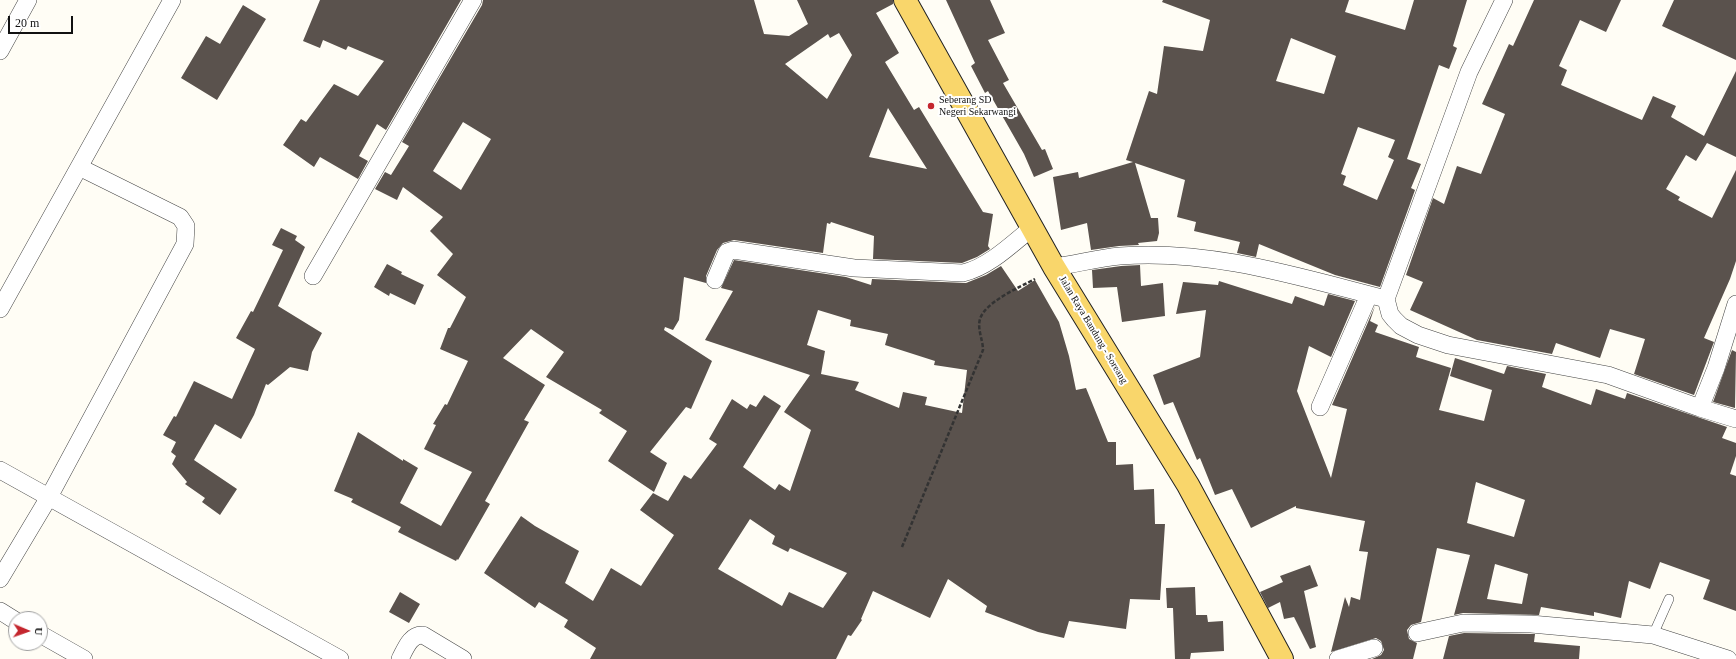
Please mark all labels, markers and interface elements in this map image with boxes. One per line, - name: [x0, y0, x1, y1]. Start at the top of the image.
- scale bar: [10, 8, 75, 34]
- text: 20 m: [15, 16, 39, 30]
- place label: Seberang SD Negeri Sekarwangi: [939, 94, 1016, 118]
- marker: Seberang SD Negeri Sekarwangi: [926, 101, 936, 111]
- street label: Jalan Raya Bandung - Soreang: [1056, 274, 1130, 386]
- north arrow: [8, 611, 48, 651]
- text: U: [33, 627, 45, 636]

